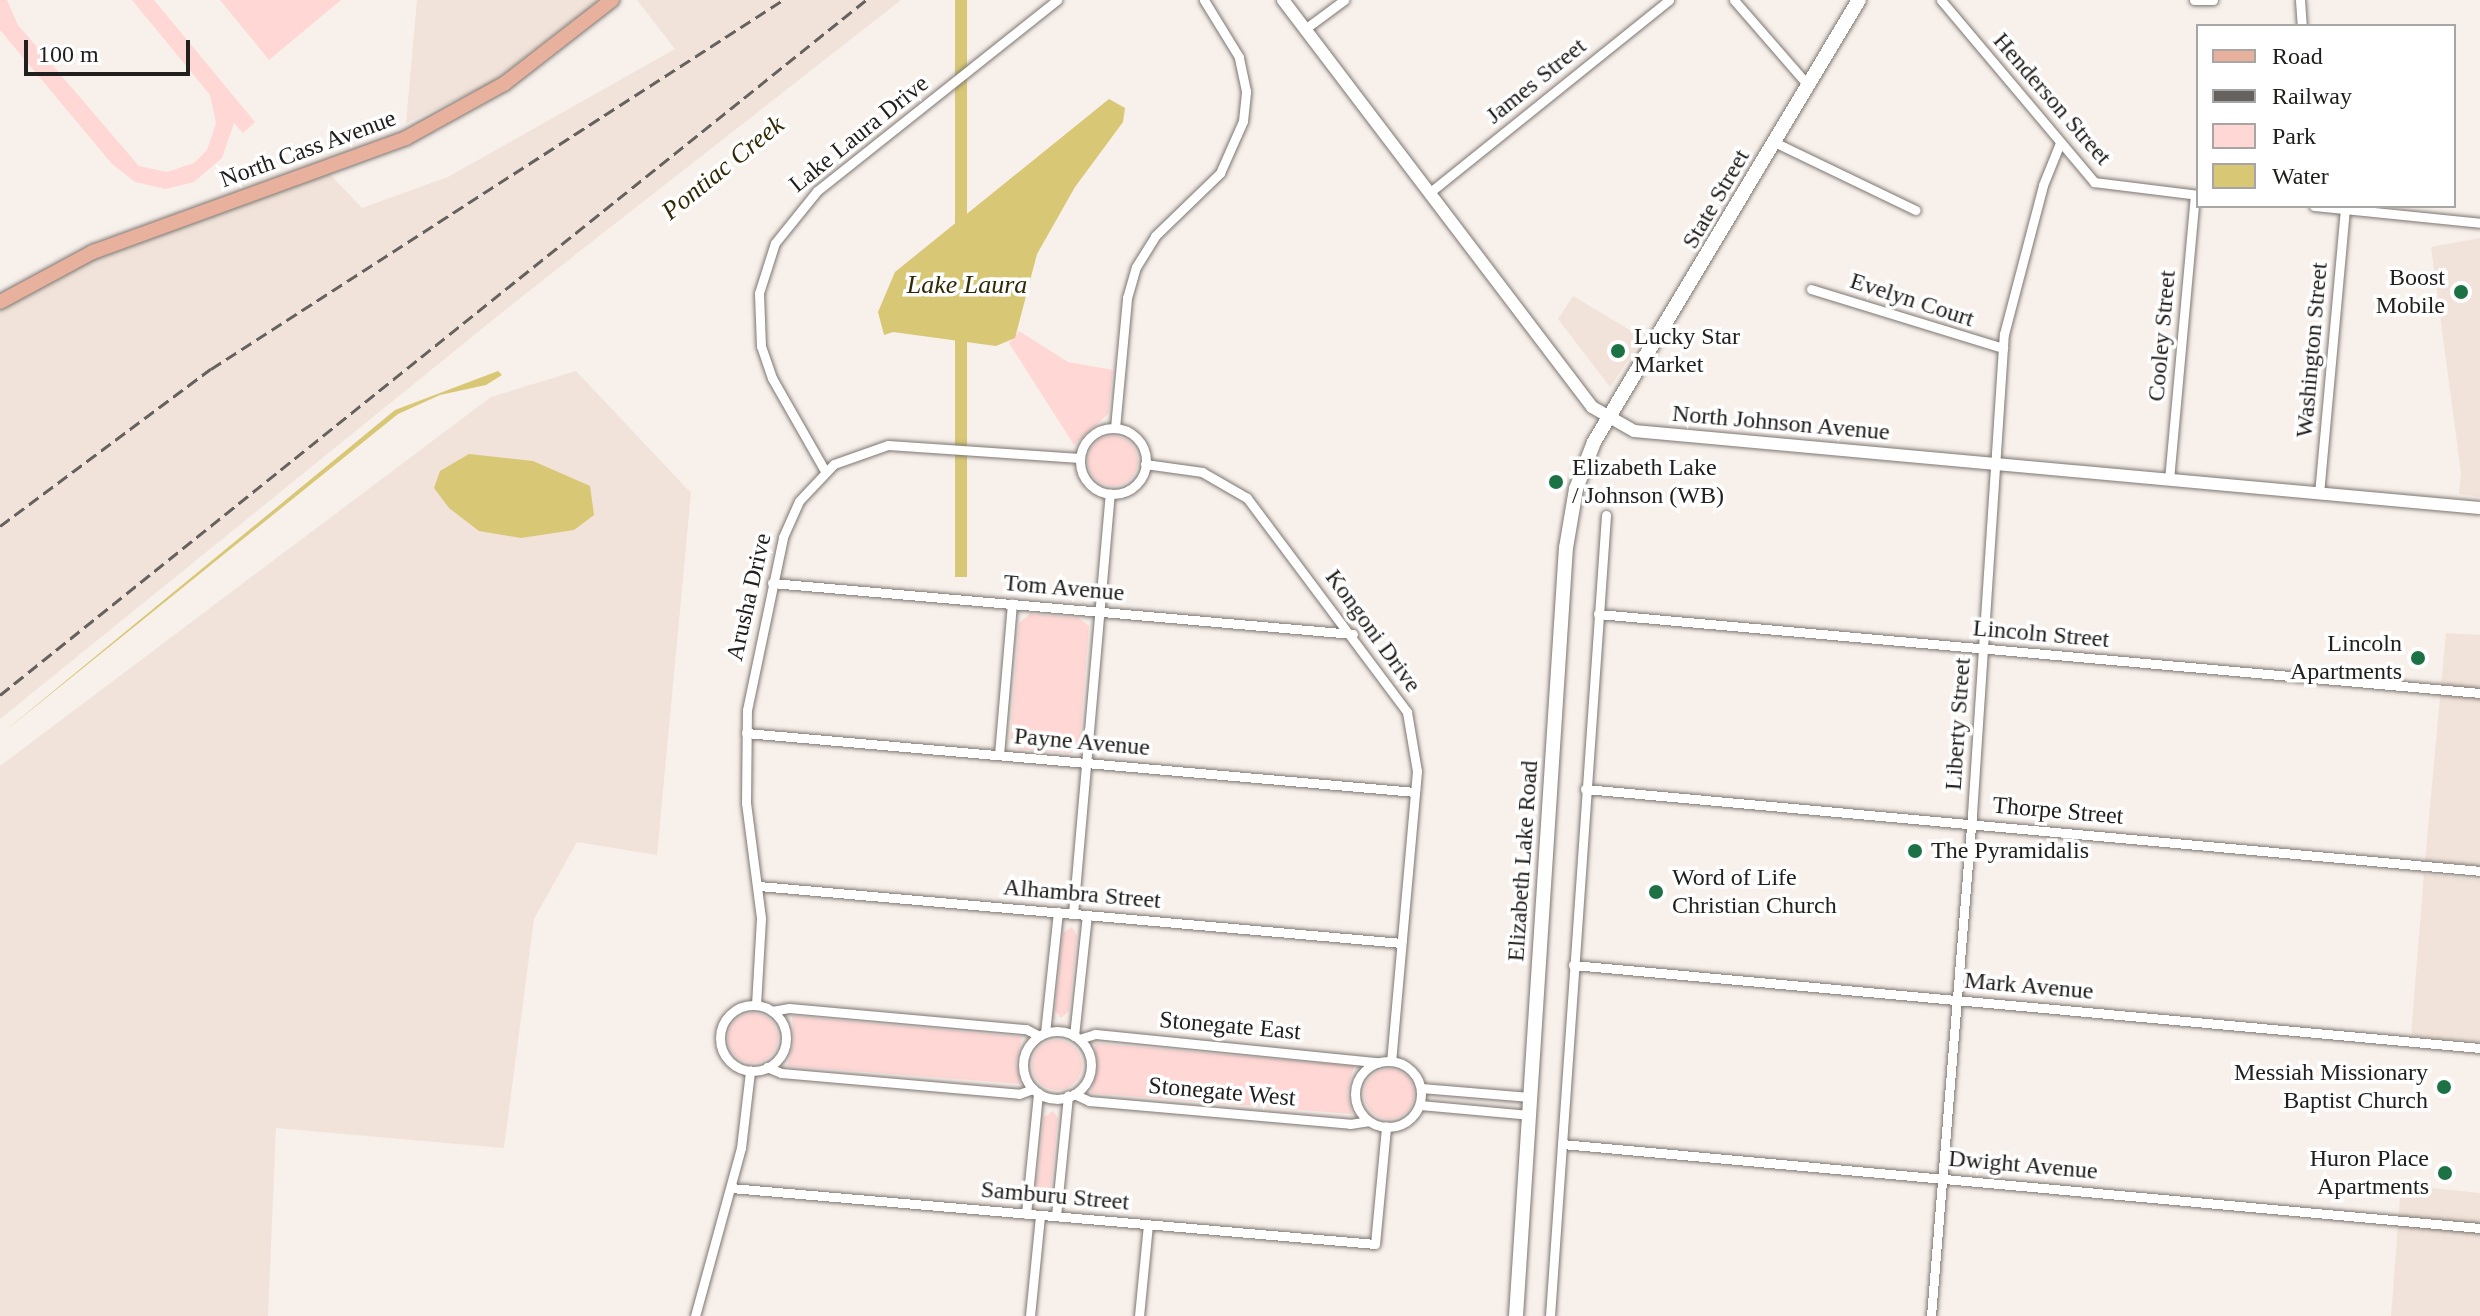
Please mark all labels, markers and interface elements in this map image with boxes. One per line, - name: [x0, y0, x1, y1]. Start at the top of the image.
- scale bar: [28, 24, 194, 74]
- legend: [2196, 24, 2456, 208]
- street label: Henderson Street: [1987, 27, 2117, 171]
- street label: James Street: [1480, 32, 1592, 130]
- text: 100 m: [38, 41, 99, 67]
- text: Road: [2272, 43, 2323, 69]
- street label: Lake Laura Drive: [784, 69, 934, 199]
- text: Railway: [2272, 83, 2352, 109]
- street label: North Cass Avenue: [216, 104, 400, 194]
- water label: Pontiac Creek: [655, 109, 791, 227]
- text: Park: [2272, 123, 2316, 149]
- street label: State Street: [1676, 144, 1756, 254]
- text: Water: [2272, 163, 2329, 189]
- street label: Washington Street: [2290, 261, 2334, 439]
- place label: Boost Mobile: [2376, 264, 2445, 320]
- street label: Evelyn Court: [1846, 266, 1978, 334]
- water label: Lake Laura: [907, 269, 1027, 301]
- street label: Cooley Street: [2142, 269, 2182, 403]
- marker: Boost Mobile: [2452, 283, 2470, 301]
- place label: Lucky Star Market: [1634, 323, 1740, 379]
- marker: Lucky Star Market: [1609, 342, 1627, 360]
- street label: North Johnson Avenue: [1670, 399, 1892, 447]
- place label: Elizabeth Lake / Johnson (WB): [1572, 454, 1724, 510]
- marker: Elizabeth Lake / Johnson (WB): [1547, 473, 1565, 491]
- street label: Arusha Drive: [720, 530, 778, 664]
- street label: Kongoni Drive: [1319, 564, 1427, 698]
- street label: Tom Avenue: [1002, 568, 1126, 608]
- street label: Lincoln Street: [1972, 614, 2110, 654]
- place label: Lincoln Apartments: [2290, 630, 2402, 686]
- marker: Lincoln Apartments: [2409, 649, 2427, 667]
- street label: Liberty Street: [1939, 657, 1977, 791]
- street label: Payne Avenue: [1012, 722, 1152, 762]
- street label: Elizabeth Lake Road: [1502, 760, 1544, 962]
- street label: Thorpe Street: [1991, 791, 2125, 831]
- place label: The Pyramidalis: [1931, 837, 2089, 865]
- marker: The Pyramidalis: [1906, 842, 1924, 860]
- place label: Word of Life Christian Church: [1672, 864, 1837, 920]
- street label: Alhambra Street: [1002, 873, 1162, 915]
- marker: Word of Life Christian Church: [1647, 883, 1665, 901]
- street label: Mark Avenue: [1963, 966, 2095, 1006]
- street label: Stonegate East: [1158, 1005, 1302, 1047]
- place label: Messiah Missionary Baptist Church: [2234, 1059, 2428, 1115]
- street label: Stonegate West: [1147, 1071, 1297, 1113]
- marker: Messiah Missionary Baptist Church: [2435, 1078, 2453, 1096]
- street label: Dwight Avenue: [1947, 1144, 2099, 1186]
- place label: Huron Place Apartments: [2310, 1145, 2429, 1201]
- marker: Huron Place Apartments: [2436, 1164, 2454, 1182]
- street label: Samburu Street: [980, 1175, 1130, 1217]

